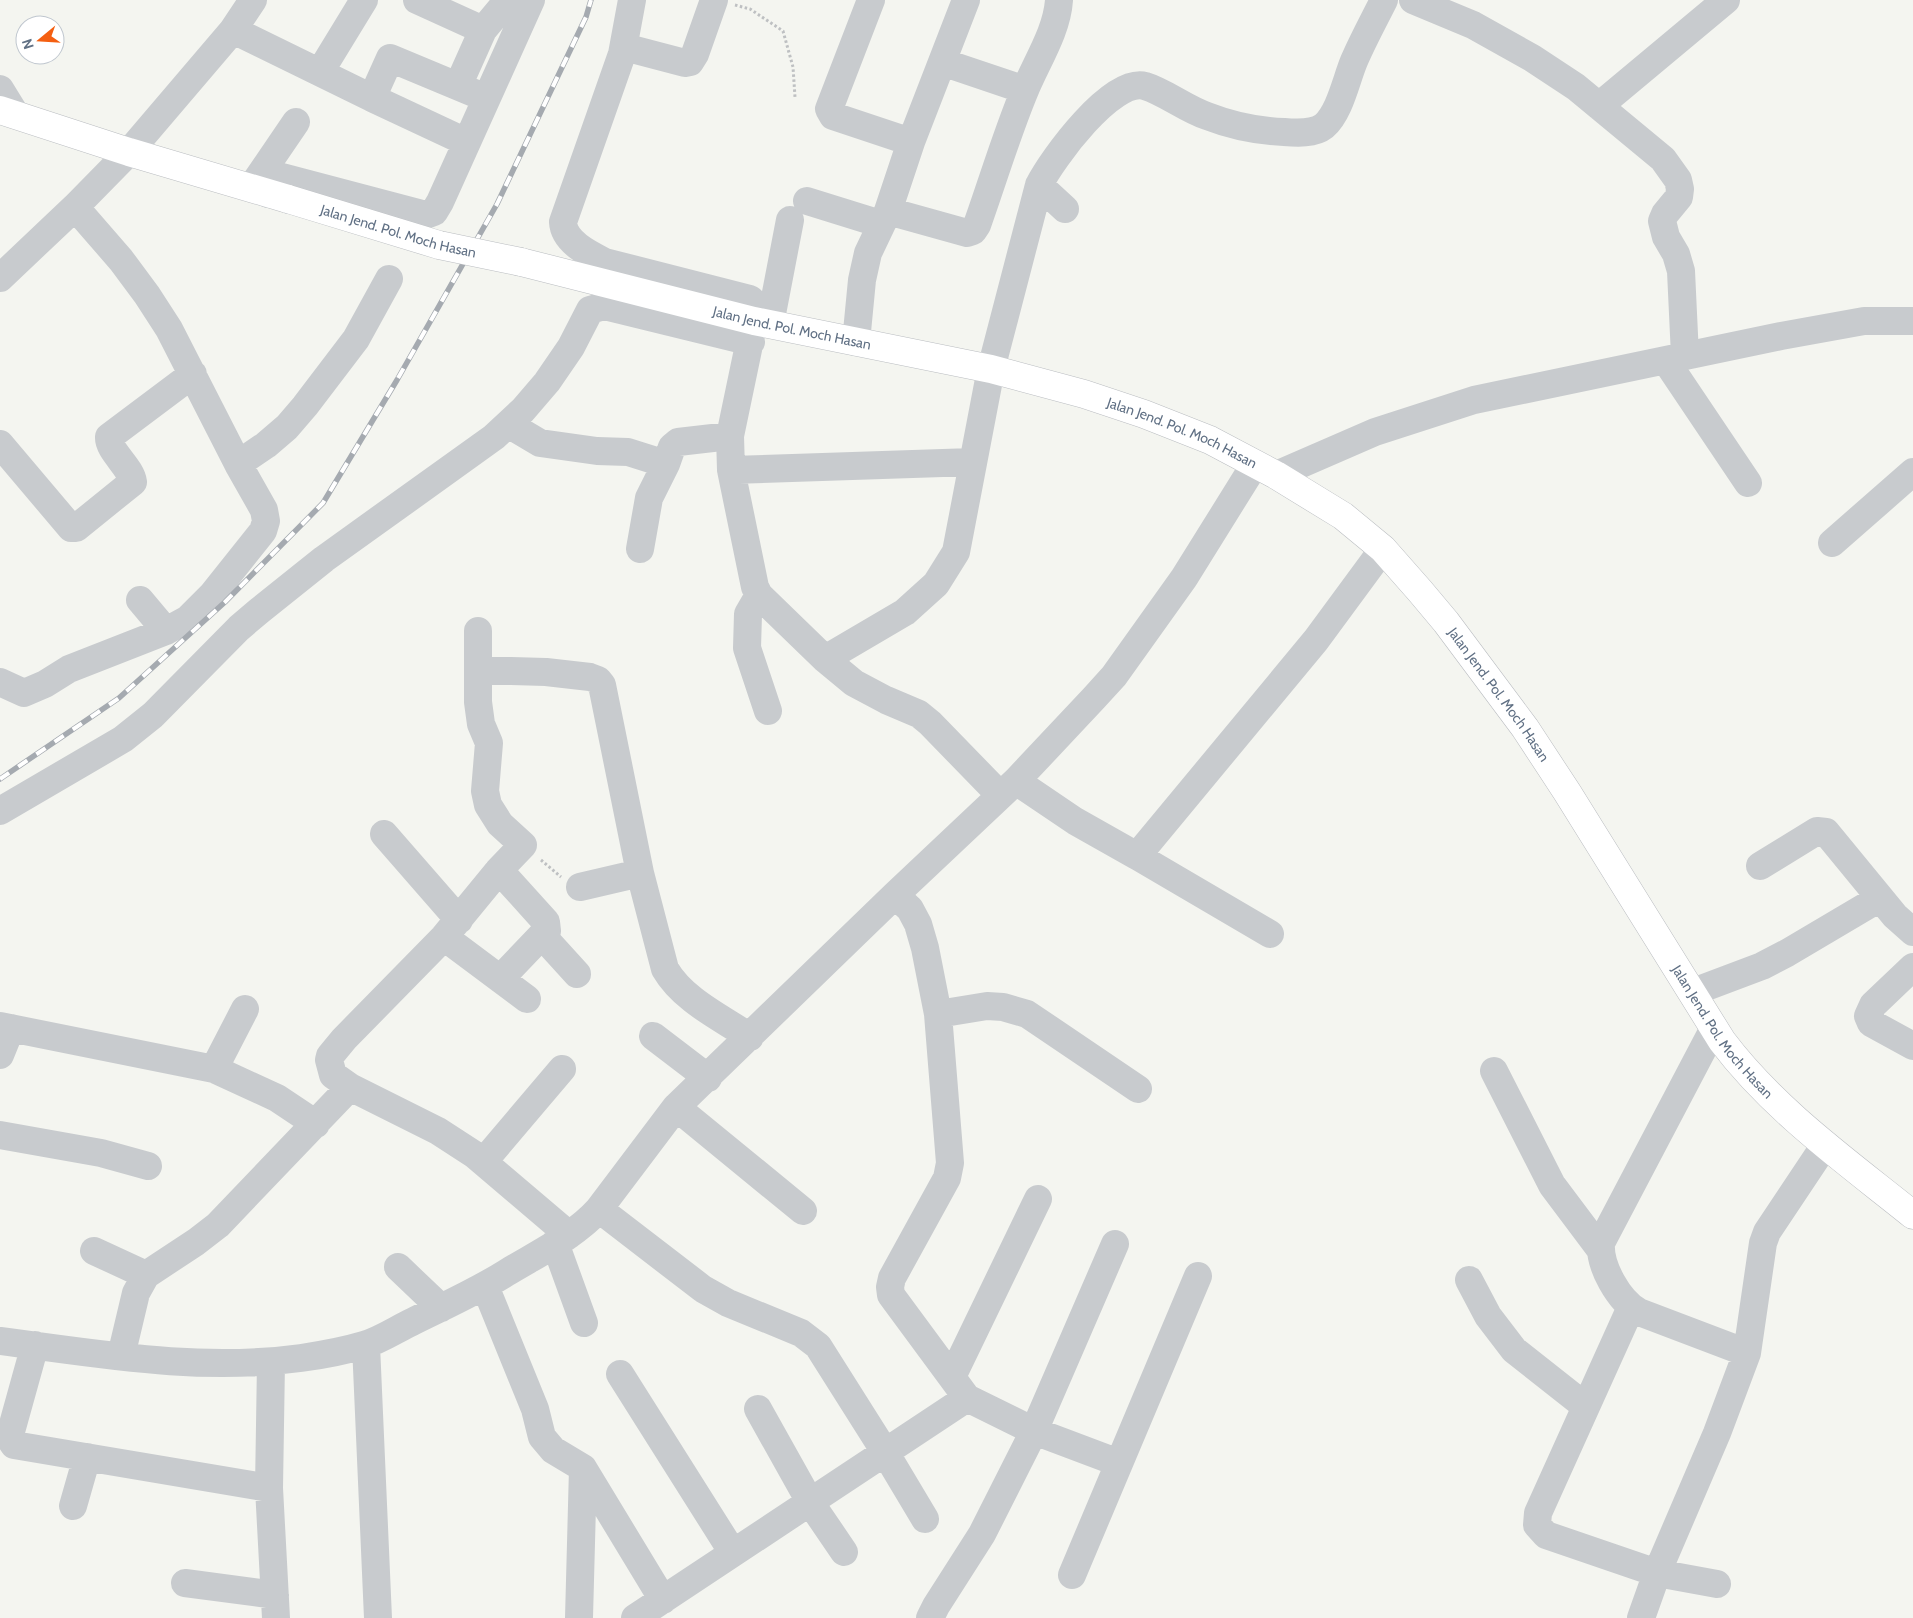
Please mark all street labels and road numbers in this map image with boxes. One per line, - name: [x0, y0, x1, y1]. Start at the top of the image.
- street label: Jalan Jend. Pol. Moch Hasan: [317, 200, 478, 262]
- street label: Jalan Jend. Pol. Moch Hasan: [710, 302, 873, 354]
- street label: Jalan Jend. Pol. Moch Hasan: [1104, 393, 1260, 472]
- street label: Jalan Jend. Pol. Moch Hasan: [1444, 623, 1554, 765]
- street label: Jalan Jend. Pol. Moch Hasan: [1667, 961, 1777, 1102]

